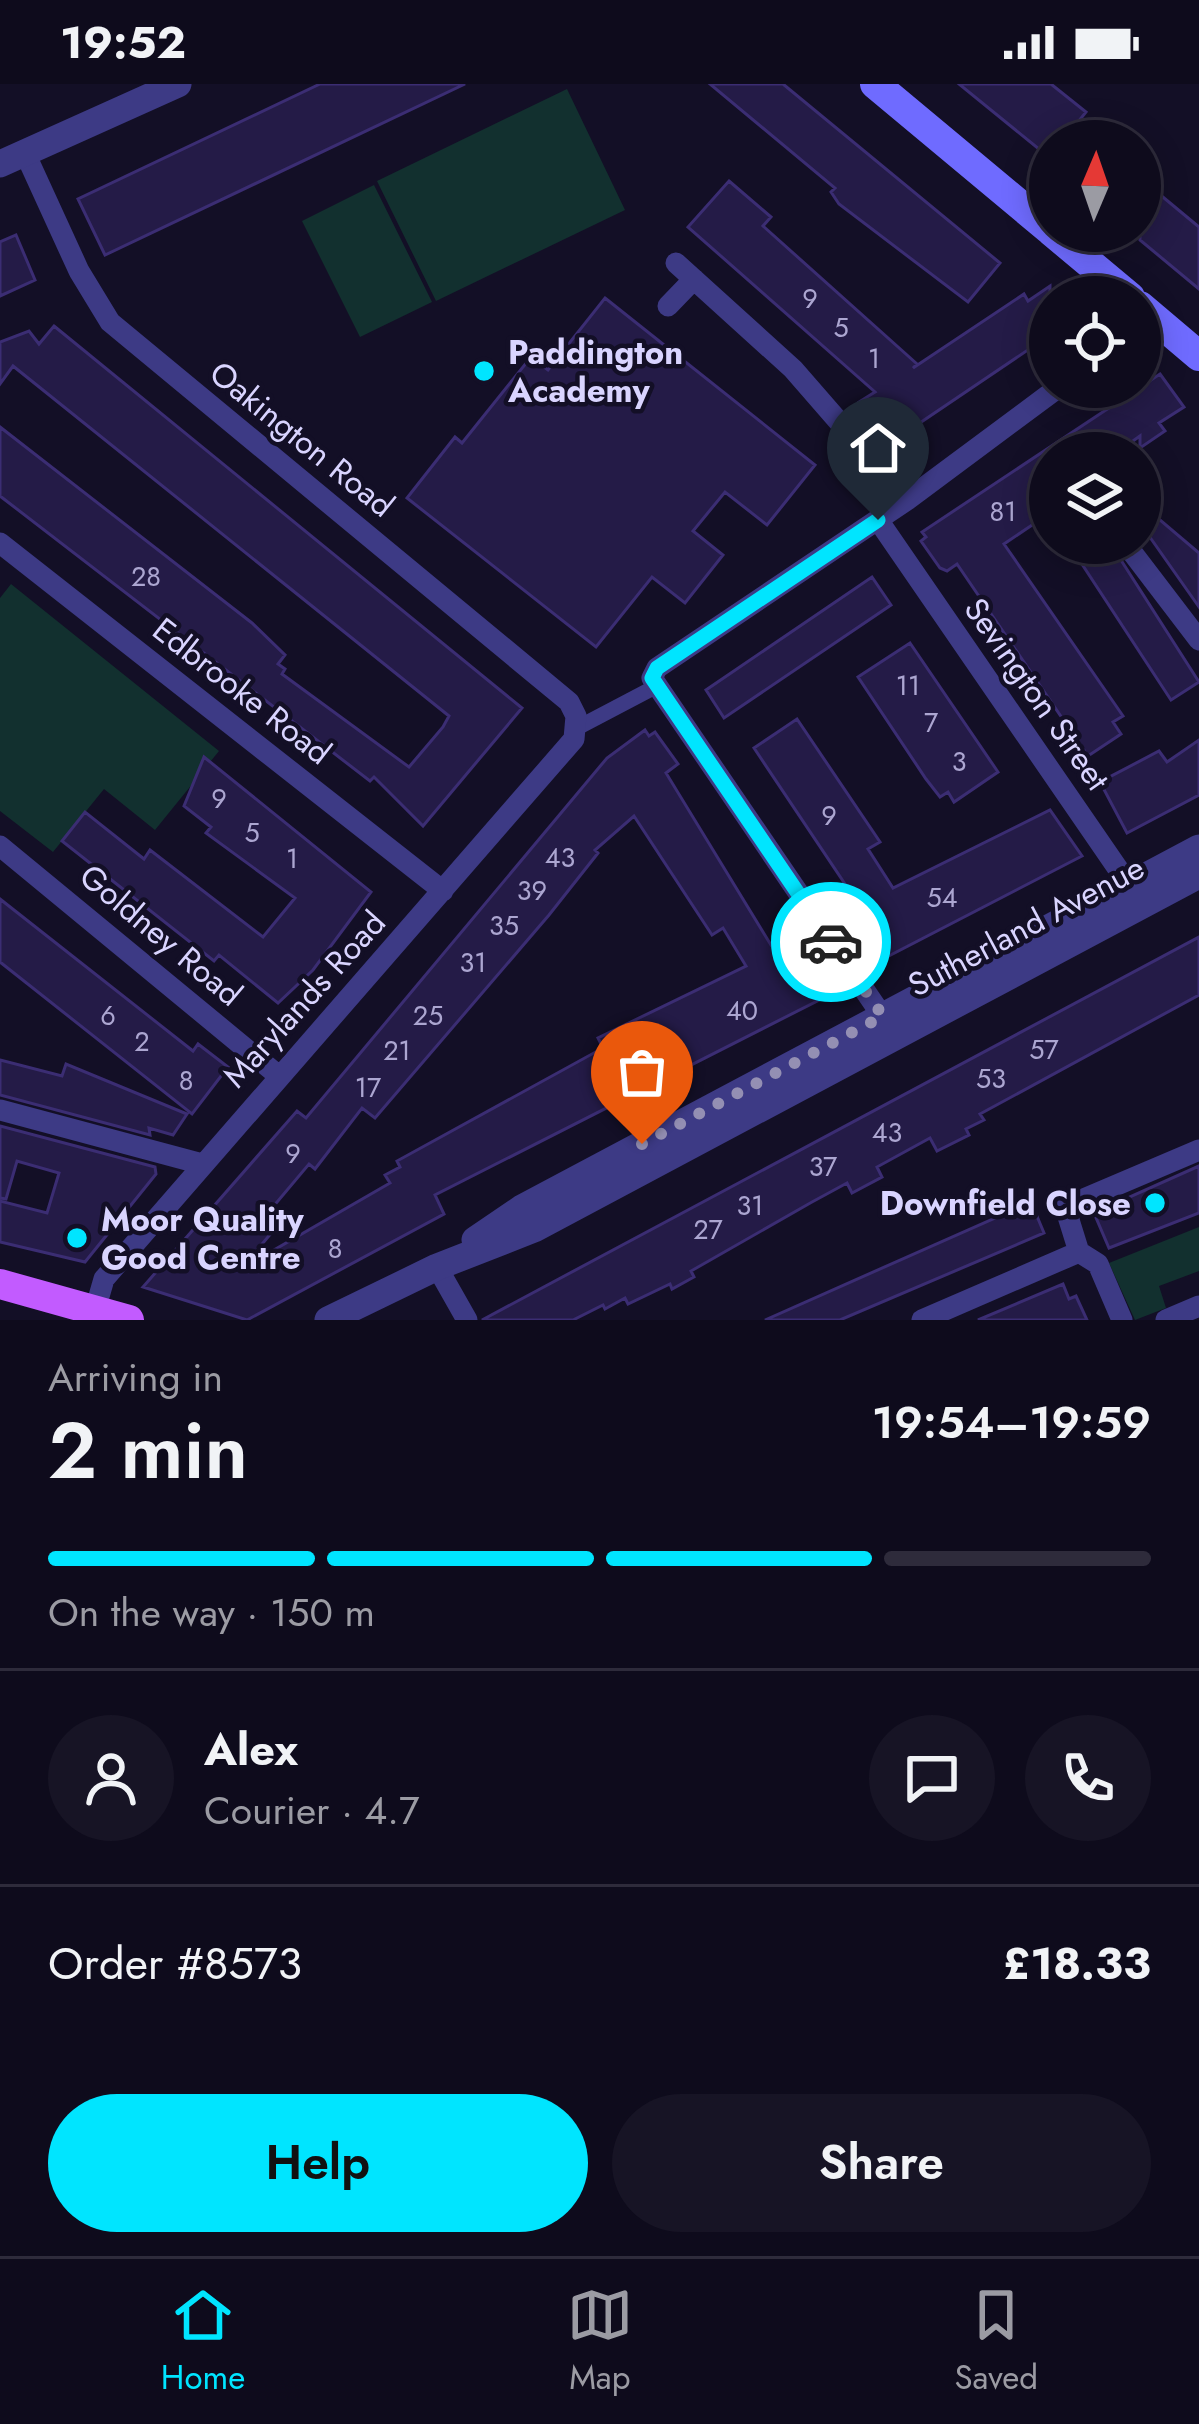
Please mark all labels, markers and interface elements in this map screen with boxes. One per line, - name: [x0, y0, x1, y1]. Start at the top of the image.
- text: 19:52: [60, 10, 186, 75]
- north arrow: [1029, 120, 1161, 252]
- map controls: [1029, 120, 1161, 564]
- button: locate: [1029, 276, 1161, 408]
- house number: 9: [802, 279, 818, 318]
- house number: 5: [833, 308, 849, 347]
- place label: Paddington Academy: [507, 329, 683, 414]
- house number: 1: [868, 339, 880, 378]
- street label: Oakington Road: [200, 350, 404, 528]
- marker: Paddington Academy: [471, 358, 497, 384]
- pin: [827, 397, 929, 520]
- icon: home: [845, 415, 911, 481]
- button: layers: [1029, 432, 1161, 564]
- house number: 81: [990, 492, 1016, 531]
- house number: 28: [131, 557, 161, 596]
- street label: Sevington Street: [953, 588, 1121, 800]
- street label: Edbrooke Road: [143, 606, 341, 776]
- house number: 11: [896, 666, 920, 705]
- house number: 7: [924, 703, 939, 742]
- house number: 3: [952, 742, 966, 781]
- house number: 9: [211, 779, 227, 818]
- house number: 9: [821, 796, 837, 835]
- house number: 5: [244, 813, 260, 852]
- house number: 43: [545, 838, 575, 877]
- house number: 1: [286, 839, 298, 878]
- street label: Sutherland Avenue: [900, 844, 1152, 1008]
- street label: Goldney Road: [70, 853, 252, 1017]
- house number: 39: [517, 871, 547, 910]
- house number: 54: [927, 878, 957, 917]
- courier: [771, 882, 891, 1002]
- street label: Marylands Road: [212, 900, 396, 1098]
- house number: 35: [489, 906, 519, 945]
- icon: car: [798, 909, 864, 975]
- house number: 31: [460, 943, 486, 982]
- house number: 40: [726, 991, 758, 1030]
- house number: 6: [100, 996, 116, 1035]
- house number: 25: [413, 996, 443, 1035]
- pin: [591, 1021, 693, 1144]
- house number: 2: [134, 1022, 150, 1061]
- house number: 57: [1029, 1030, 1060, 1069]
- house number: 21: [383, 1031, 411, 1070]
- icon: bag: [609, 1039, 675, 1105]
- house number: 53: [976, 1059, 1006, 1098]
- house number: 8: [179, 1061, 193, 1100]
- house number: 17: [355, 1068, 382, 1107]
- house number: 43: [872, 1113, 902, 1152]
- house number: 9: [285, 1134, 301, 1173]
- house number: 37: [809, 1147, 838, 1186]
- place label: Downfield Close: [880, 1180, 1131, 1227]
- house number: 31: [737, 1186, 763, 1225]
- marker: Downfield Close: [1142, 1190, 1168, 1216]
- place label: Moor Quality Good Centre: [101, 1196, 305, 1281]
- house number: 27: [693, 1210, 724, 1249]
- marker: Moor Quality Good Centre: [64, 1225, 90, 1251]
- house number: 8: [328, 1229, 342, 1268]
- text: Arriving in: [48, 1349, 223, 1406]
- text: 19:54–19:59: [872, 1390, 1151, 1455]
- text: 2 min: [48, 1395, 248, 1507]
- text: On the way · 150 m: [48, 1584, 375, 1641]
- button: person: [48, 1715, 174, 1841]
- button: chat: [869, 1715, 995, 1841]
- button: phone: [1025, 1715, 1151, 1841]
- text: Alex: [204, 1717, 298, 1782]
- text: Courier · 4.7: [204, 1782, 419, 1839]
- text: Order #8573: [48, 1931, 302, 1996]
- text: £18.33: [1003, 1931, 1151, 1996]
- button: Help: [48, 2094, 588, 2232]
- button: Share: [612, 2094, 1151, 2232]
- tab: Home: [161, 2282, 245, 2401]
- tab: Map: [567, 2282, 633, 2401]
- tab: Saved: [955, 2282, 1038, 2401]

